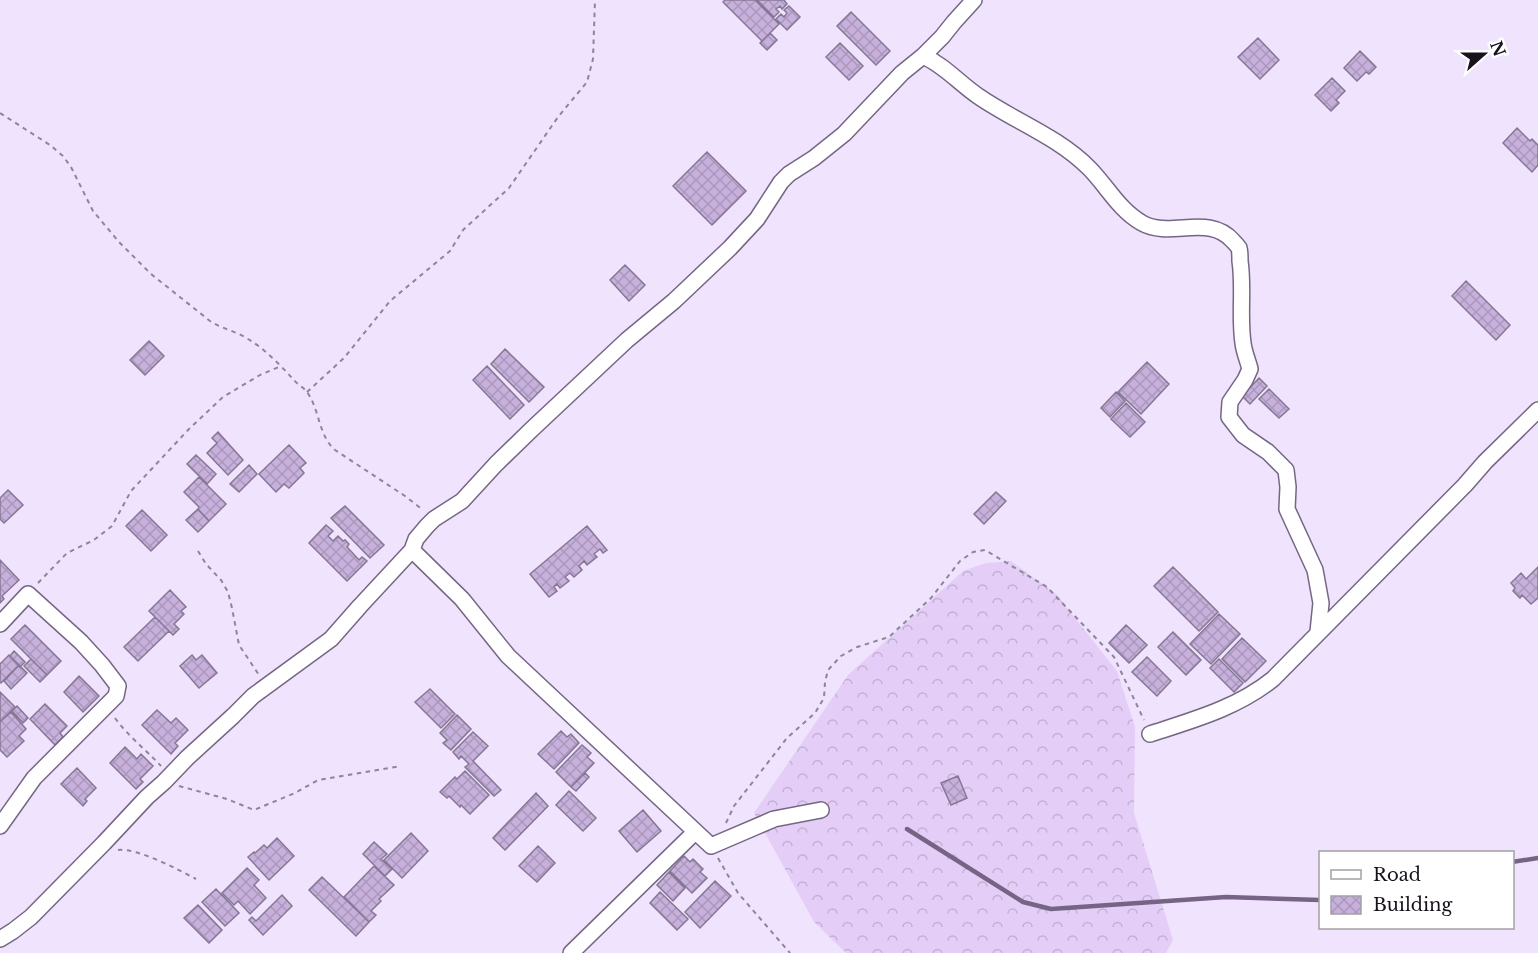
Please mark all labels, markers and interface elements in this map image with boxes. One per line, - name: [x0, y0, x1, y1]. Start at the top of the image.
- north arrow: [1454, 24, 1514, 84]
- text: N: [1486, 38, 1510, 59]
- legend: [1319, 851, 1514, 929]
- text: Road: [1373, 864, 1421, 886]
- text: Building: [1373, 894, 1452, 916]

